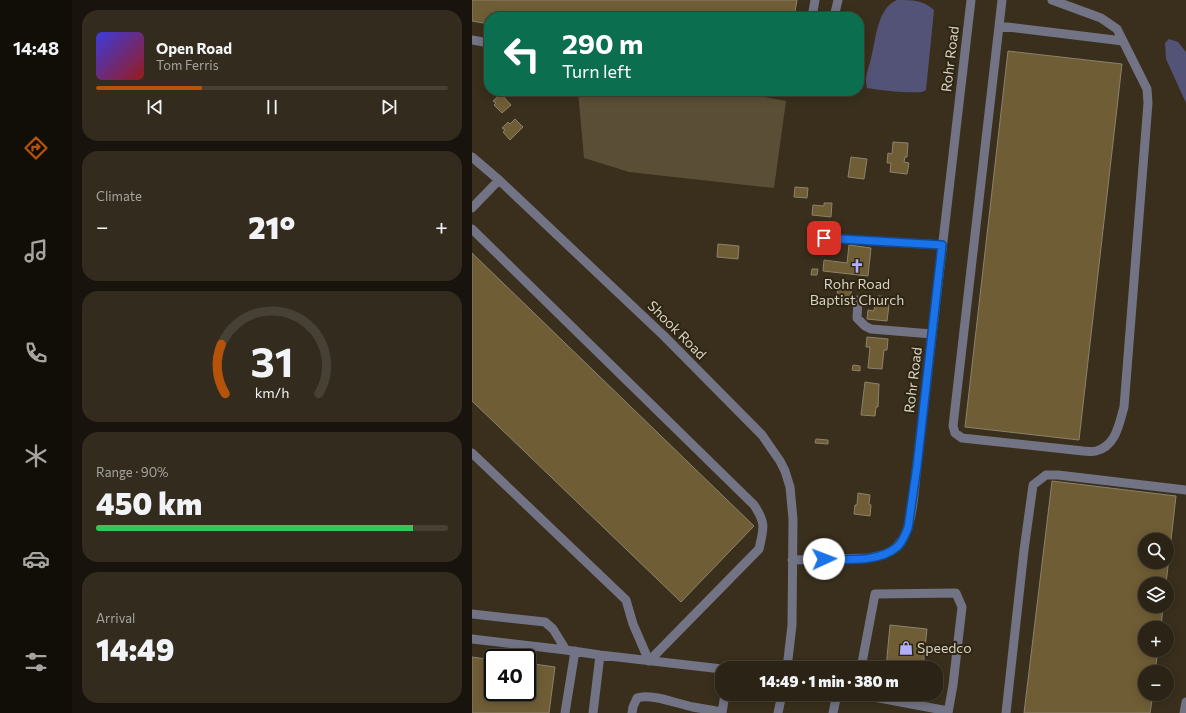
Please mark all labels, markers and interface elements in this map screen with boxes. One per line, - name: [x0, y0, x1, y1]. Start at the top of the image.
- street label: Rohr Road: [937, 25, 962, 93]
- text: 290 m: [562, 26, 643, 60]
- icon: left: [496, 28, 548, 80]
- text: 14:48: [13, 37, 59, 59]
- text: Open Road: [156, 39, 232, 57]
- text: Tom Ferris: [156, 57, 219, 73]
- text: Turn left: [562, 60, 631, 82]
- icon: previous: [144, 96, 166, 118]
- icon: pause: [261, 96, 283, 118]
- icon: next: [378, 96, 400, 118]
- icon: directions: [22, 134, 50, 162]
- text: Climate: [96, 188, 142, 204]
- text: 21°: [248, 208, 295, 245]
- text: −: [96, 213, 109, 240]
- text: +: [435, 213, 448, 240]
- pin: [807, 221, 841, 255]
- icon: arrive: [813, 227, 835, 249]
- icon: music: [22, 237, 50, 265]
- church icon: Rohr Road Baptist Church: [849, 258, 865, 274]
- place label: Rohr Road Baptist Church: [810, 275, 904, 308]
- street label: Shook Road: [644, 297, 710, 363]
- text: 31: [250, 335, 294, 386]
- icon: phone: [22, 339, 50, 367]
- street label: Rohr Road: [900, 346, 925, 414]
- text: km/h: [255, 383, 289, 401]
- icon: climate: [22, 442, 50, 470]
- text: Range · 90%: [96, 464, 169, 480]
- text: 450 km: [96, 484, 202, 521]
- map controls: [1138, 533, 1174, 701]
- button: search: [1138, 533, 1174, 569]
- position arrow: [803, 538, 845, 580]
- icon: car: [22, 545, 50, 573]
- button: layers: [1138, 577, 1174, 613]
- text: Arrival: [96, 610, 135, 626]
- button: +: [1138, 621, 1174, 657]
- text: 14:49: [96, 630, 174, 667]
- place label: Speedco: [917, 639, 972, 656]
- shop icon: Speedco: [898, 640, 914, 656]
- icon: filters: [22, 648, 50, 676]
- speed limit sign: 40: [484, 649, 536, 701]
- button: −: [1138, 665, 1174, 701]
- text: 14:49 · 1 min · 380 m: [759, 672, 899, 690]

